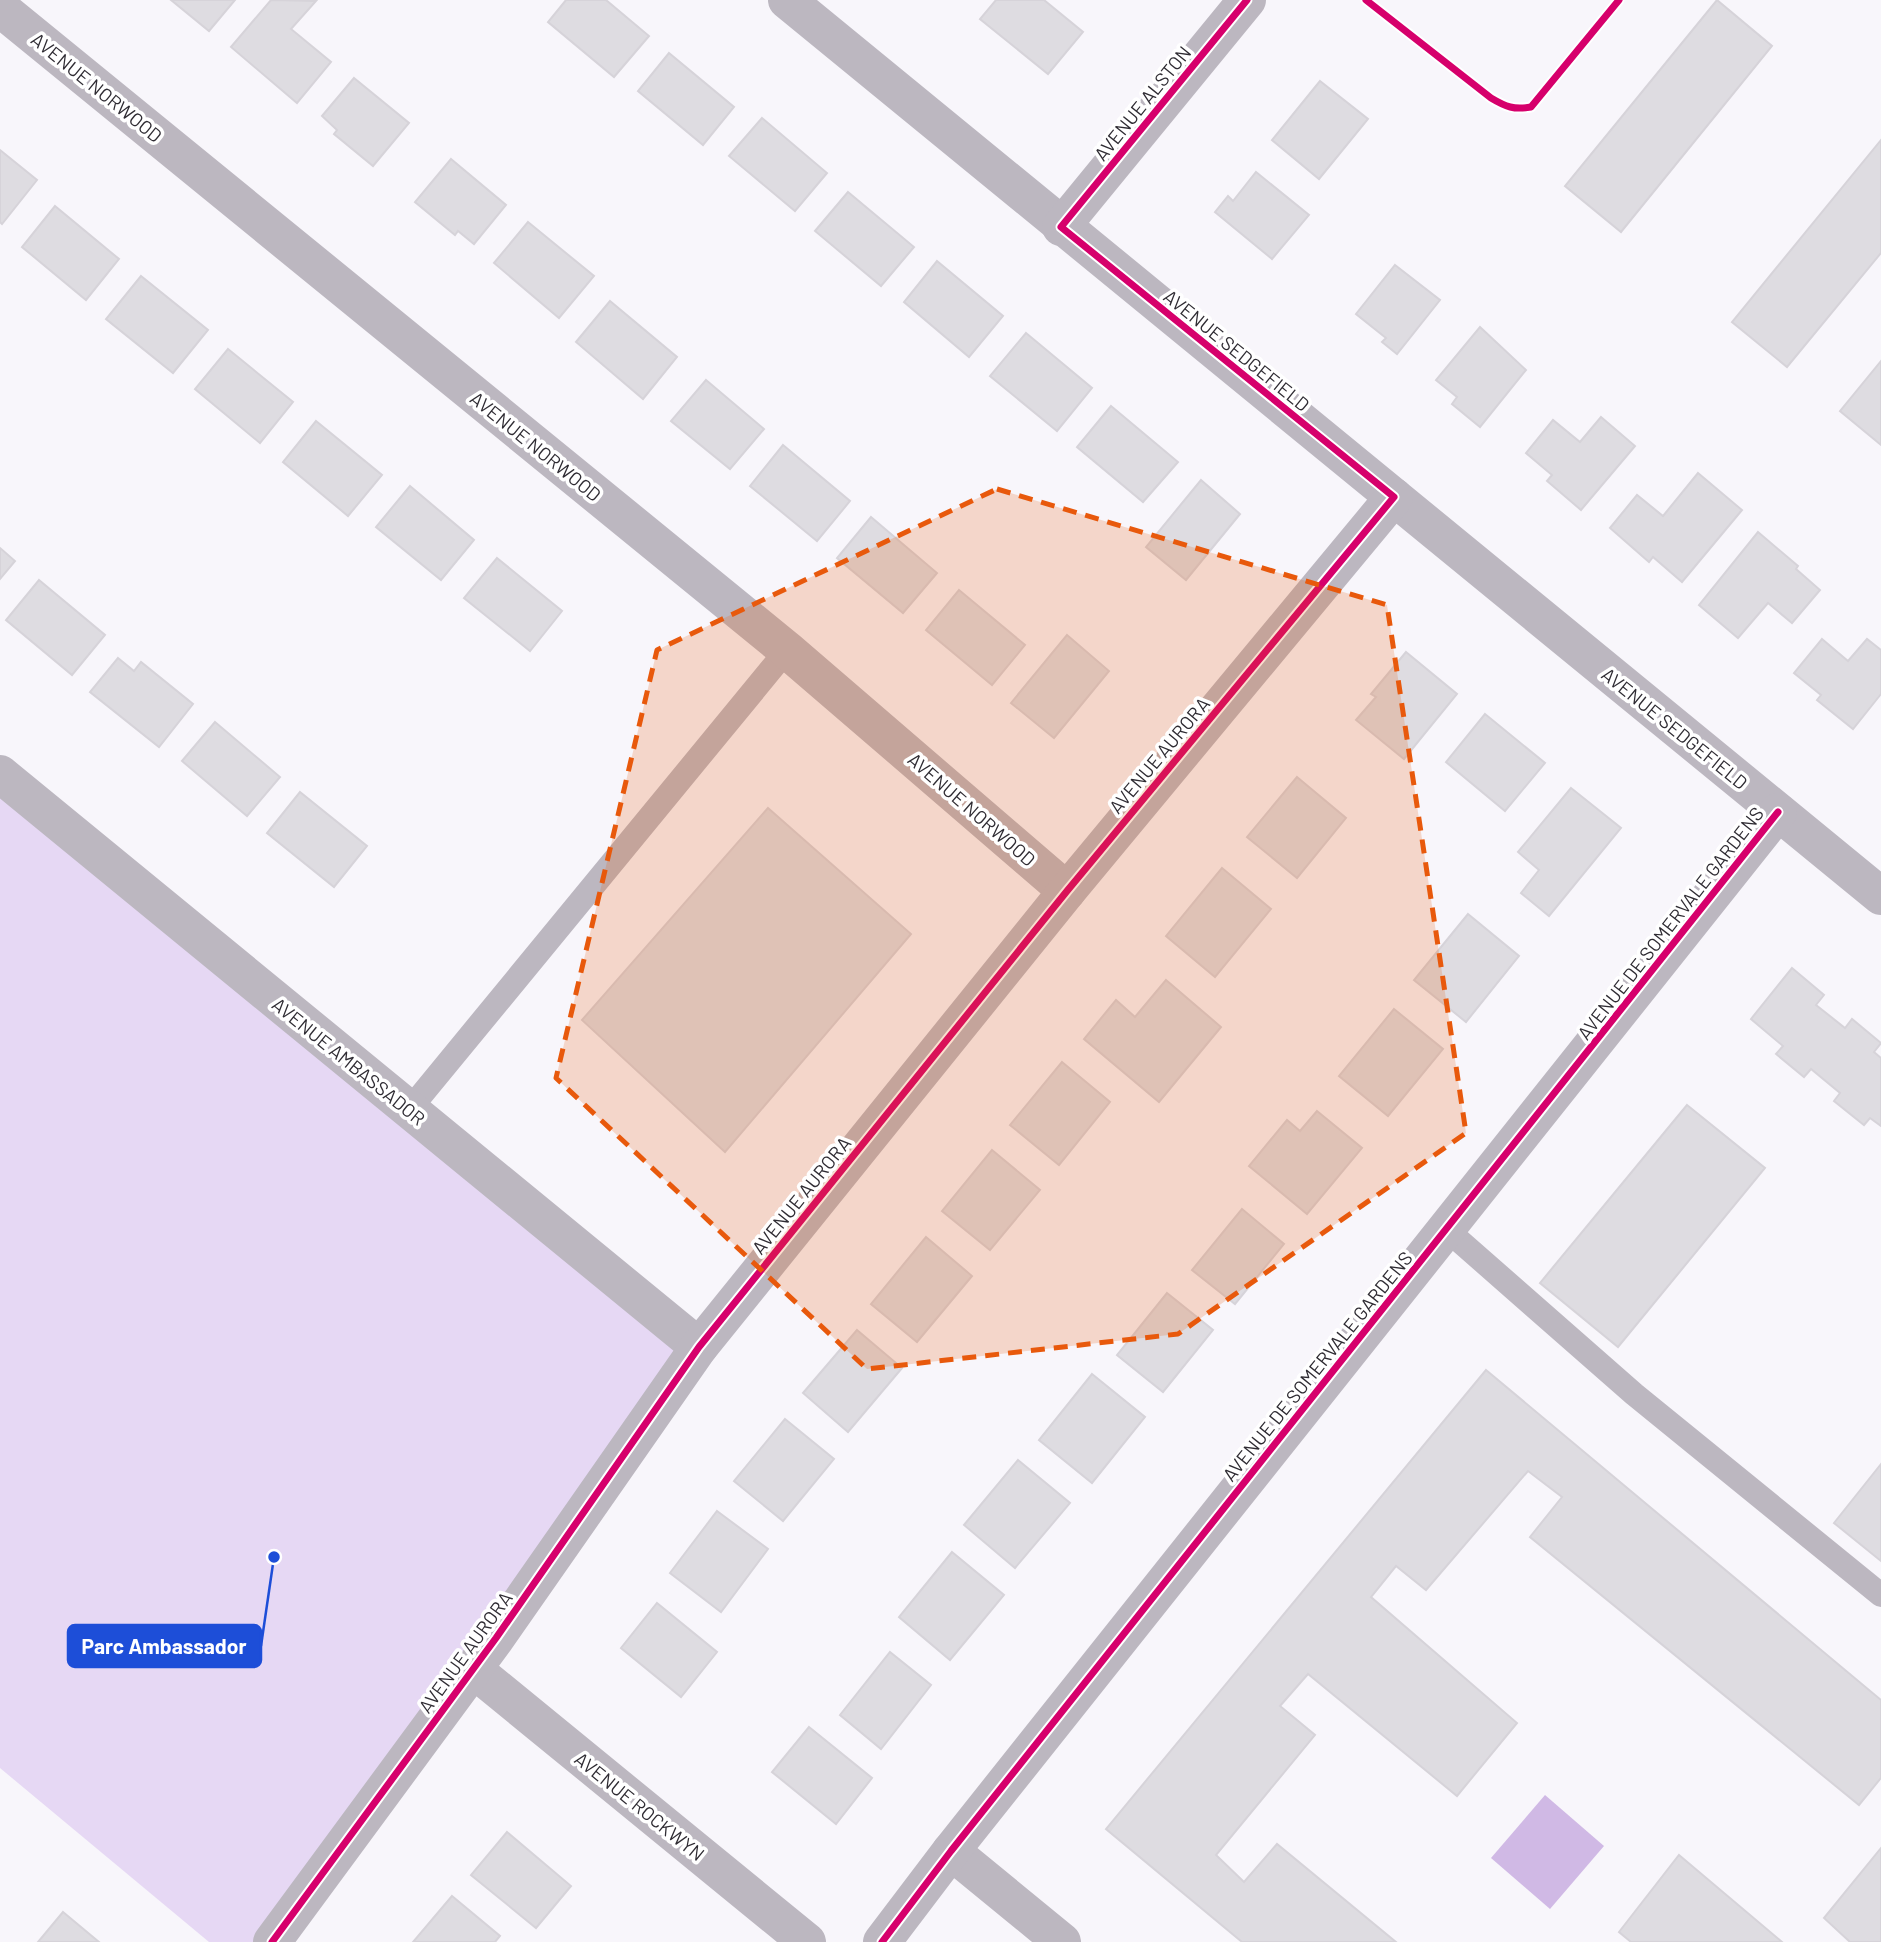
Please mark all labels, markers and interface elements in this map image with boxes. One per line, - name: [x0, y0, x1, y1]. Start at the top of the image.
- street label: AVENUE NORWOOD: [27, 27, 167, 147]
- street label: AVENUE ALSTON: [1089, 41, 1195, 165]
- street label: AVENUE SEDGEFIELD: [1160, 284, 1314, 416]
- street label: AVENUE NORWOOD: [466, 386, 606, 506]
- street label: AVENUE SEDGEFIELD: [1598, 662, 1752, 794]
- street label: AVENUE AURORA: [1104, 692, 1214, 818]
- street label: AVENUE NORWOOD: [904, 747, 1040, 871]
- street label: AVENUE DE SOMERVALE GARDENS: [1572, 802, 1768, 1044]
- street label: AVENUE AMBASSADOR: [268, 992, 430, 1130]
- street label: AVENUE AURORA: [747, 1132, 855, 1258]
- street label: AVENUE DE SOMERVALE GARDENS: [1217, 1246, 1417, 1486]
- street label: AVENUE AURORA: [413, 1587, 517, 1717]
- callout: Parc Ambassador: [68, 1625, 261, 1667]
- text: Parc Ambassador: [82, 1633, 246, 1658]
- street label: AVENUE ROCKWYN: [571, 1747, 709, 1865]

